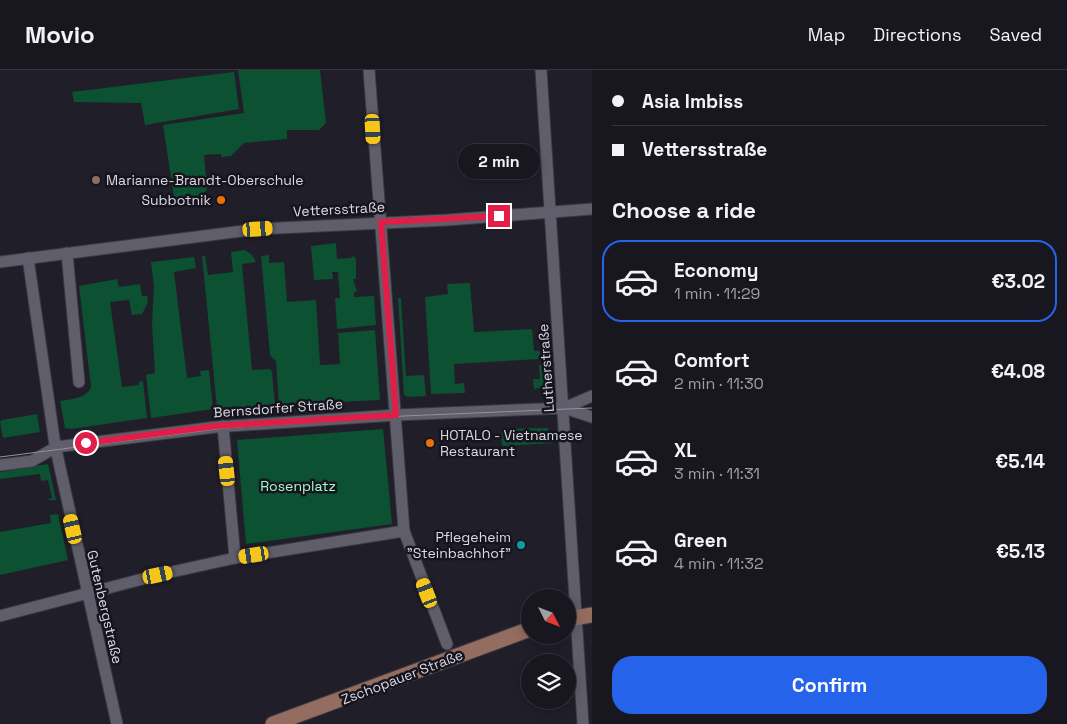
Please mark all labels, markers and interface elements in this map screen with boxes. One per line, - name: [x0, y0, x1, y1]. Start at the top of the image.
- text: Movio: [25, 19, 95, 50]
- text: Map: [808, 23, 845, 46]
- text: Directions: [873, 23, 962, 46]
- text: Saved: [990, 23, 1042, 46]
- text: Asia Imbiss: [642, 89, 743, 114]
- car: [364, 114, 381, 144]
- text: Vettersstraße: [642, 137, 767, 162]
- callout: 2 min: [458, 144, 540, 178]
- text: 2 min: [478, 151, 520, 172]
- place label: Marianne-Brandt-Oberschule: [106, 171, 304, 189]
- marker: Marianne-Brandt-Oberschule: [90, 174, 102, 186]
- place label: Subbotnik: [141, 191, 211, 209]
- marker: Subbotnik: [215, 194, 227, 206]
- text: Choose a ride: [612, 196, 756, 224]
- street label: Vettersstraße: [293, 198, 385, 220]
- route end: [488, 205, 510, 227]
- car: [242, 220, 273, 238]
- text: Economy: [674, 258, 758, 283]
- icon: car: [614, 259, 659, 304]
- text: €3.02: [992, 269, 1045, 294]
- text: 1 min · 11:29: [674, 283, 760, 304]
- street label: Lutherstraße: [534, 323, 558, 413]
- text: Comfort: [674, 348, 750, 373]
- icon: car: [614, 349, 659, 394]
- text: €4.08: [991, 359, 1045, 384]
- text: 2 min · 11:30: [674, 373, 764, 394]
- street label: Bernsdorfer Straße: [213, 394, 343, 422]
- place label: HOTALO - Vietnamese Restaurant: [440, 426, 583, 460]
- route start: [75, 432, 97, 454]
- marker: HOTALO - Vietnamese Restaurant: [424, 437, 436, 449]
- text: XL: [674, 438, 697, 463]
- icon: car: [614, 439, 659, 484]
- text: €5.14: [995, 449, 1045, 474]
- car: [217, 455, 236, 487]
- text: 3 min · 11:31: [674, 463, 760, 484]
- park label: Rosenplatz: [260, 477, 336, 495]
- car: [62, 513, 83, 545]
- place label: Pflegeheim "Steinbachhof": [407, 528, 511, 562]
- text: Green: [674, 528, 727, 553]
- icon: car: [614, 529, 659, 574]
- marker: Pflegeheim "Steinbachhof": [515, 539, 527, 551]
- text: €5.13: [996, 539, 1045, 564]
- car: [238, 545, 269, 565]
- street label: Gutenbergstraße: [83, 548, 127, 666]
- text: 4 min · 11:32: [674, 553, 764, 574]
- car: [141, 565, 174, 585]
- car: [414, 576, 439, 610]
- north arrow: [521, 589, 576, 644]
- map controls: [521, 589, 576, 709]
- street label: Zschopauer Straße: [339, 646, 465, 708]
- button: layers: [521, 654, 576, 709]
- button: Confirm: [612, 656, 1047, 714]

